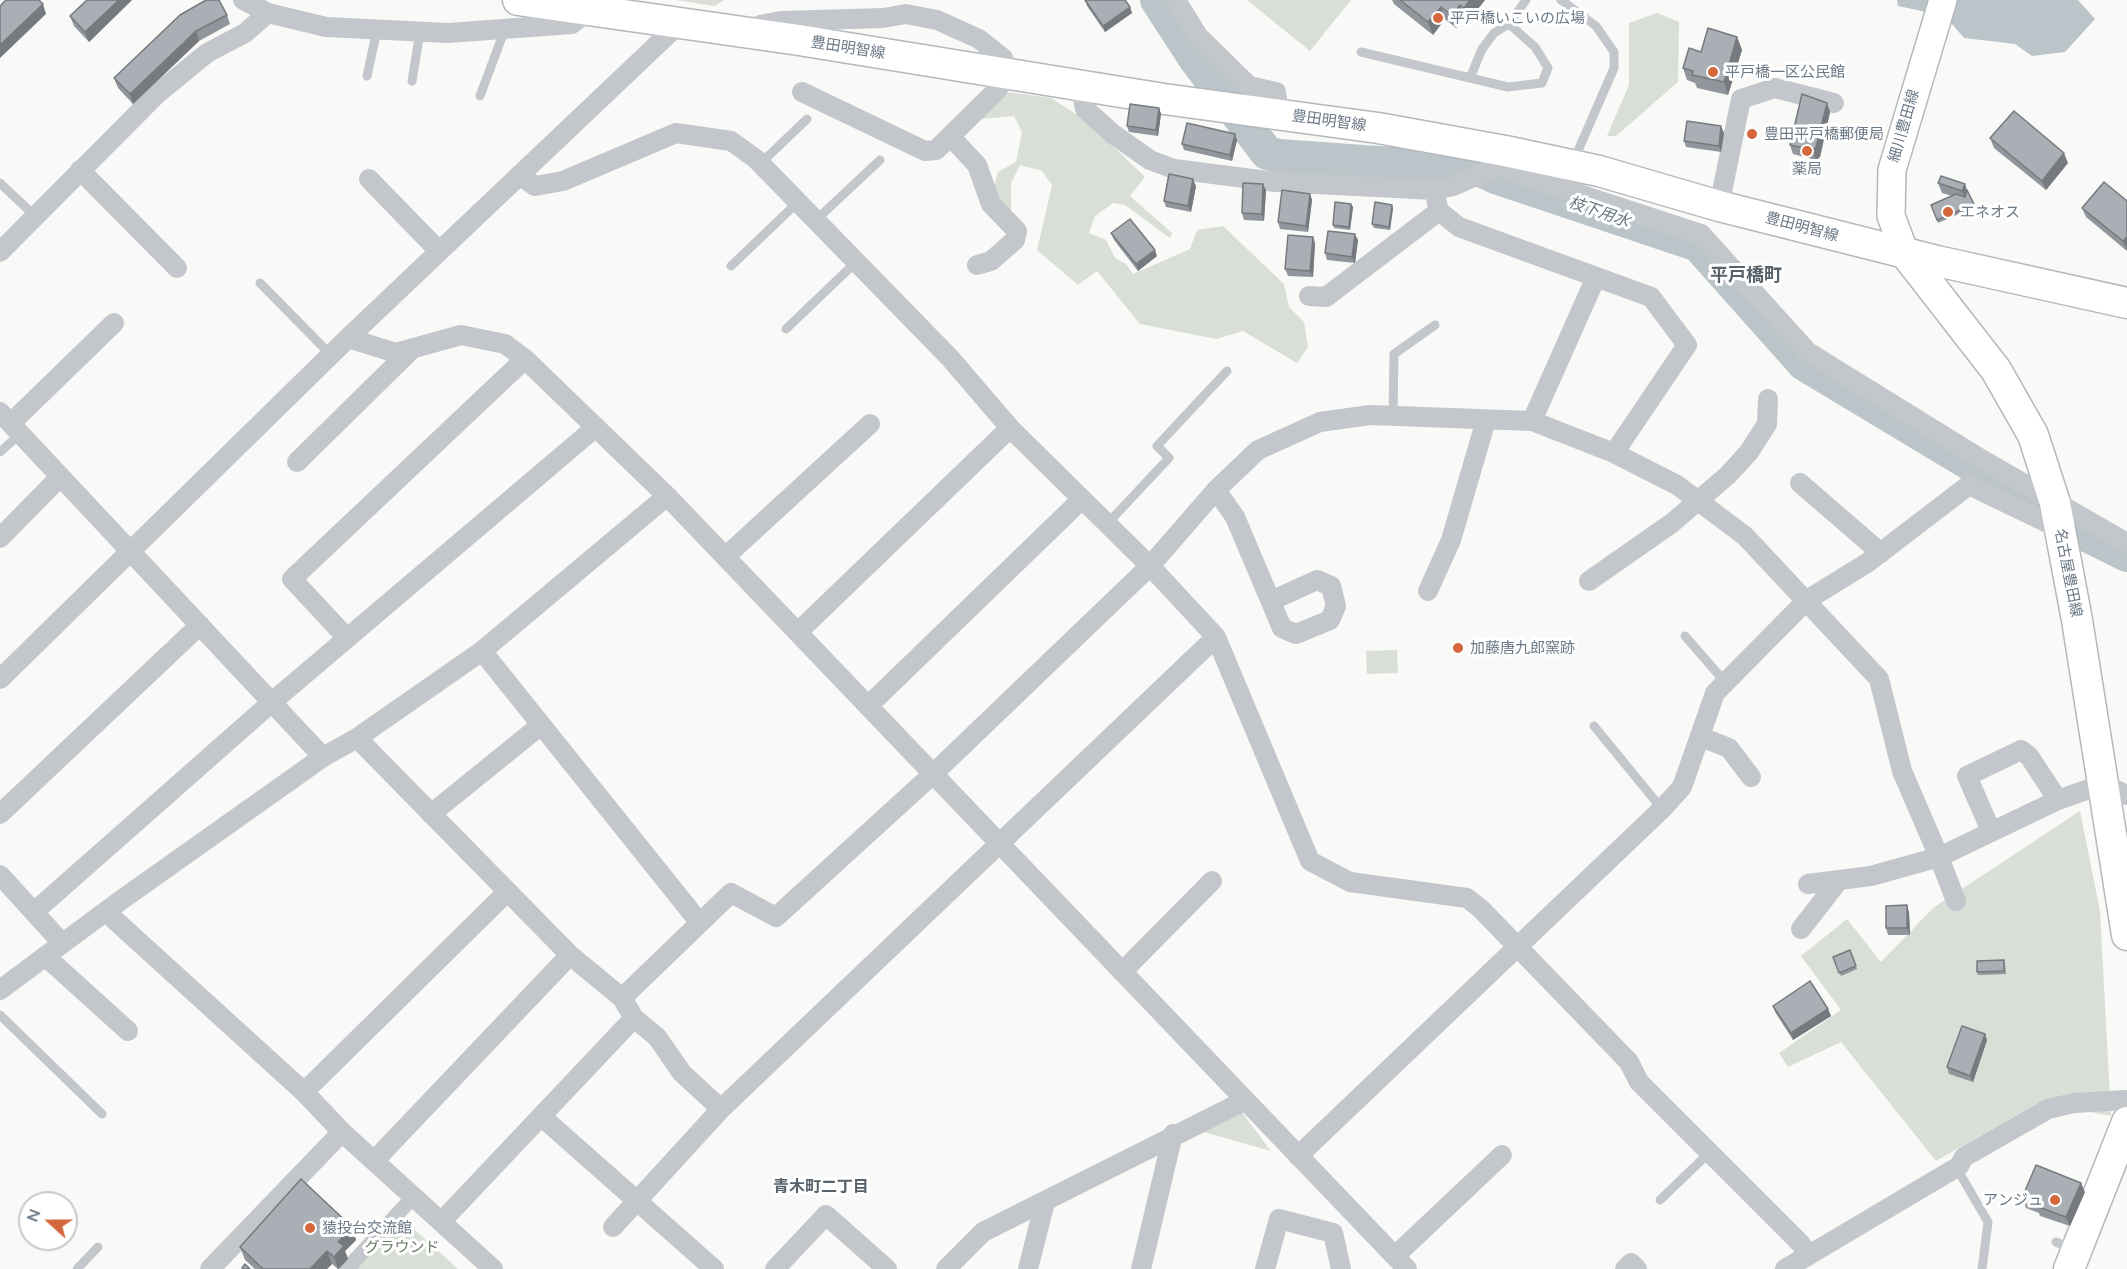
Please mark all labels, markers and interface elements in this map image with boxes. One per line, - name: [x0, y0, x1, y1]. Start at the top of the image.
- place label: 平戸橋いこいの広場: [1450, 9, 1585, 27]
- marker: 平戸橋いこいの広場: [1431, 11, 1445, 25]
- street label: 豊田明智線: [810, 33, 886, 63]
- place label: 平戸橋一区公民館: [1725, 63, 1845, 81]
- marker: 平戸橋一区公民館: [1706, 65, 1720, 79]
- street label: 細川豊田線: [1885, 87, 1923, 165]
- street label: 豊田明智線: [1291, 107, 1367, 135]
- place label: 豊田平戸橋郵便局: [1764, 125, 1884, 143]
- marker: 豊田平戸橋郵便局: [1745, 127, 1759, 141]
- marker: 薬局: [1800, 144, 1814, 158]
- place label: 薬局: [1792, 160, 1822, 178]
- water label: 枝下用水: [1566, 193, 1632, 231]
- place label: エネオス: [1960, 203, 2020, 221]
- marker: エネオス: [1941, 205, 1955, 219]
- street label: 豊田明智線: [1763, 209, 1841, 245]
- district label: 平戸橋町: [1710, 265, 1782, 287]
- street label: 名古屋豊田線: [2051, 527, 2085, 619]
- place label: 加藤唐九郎窯跡: [1470, 639, 1575, 657]
- marker: 加藤唐九郎窯跡: [1451, 641, 1465, 655]
- district label: 青木町二丁目: [773, 1177, 869, 1197]
- north arrow: [18, 1191, 78, 1251]
- place label: アンジュ: [1983, 1191, 2043, 1209]
- marker: アンジュ: [2048, 1193, 2062, 1207]
- text: N: [22, 1206, 45, 1224]
- place label: 猿投台交流館: [322, 1219, 412, 1237]
- marker: 猿投台交流館: [303, 1221, 317, 1235]
- park label: グラウンド: [365, 1238, 439, 1256]

